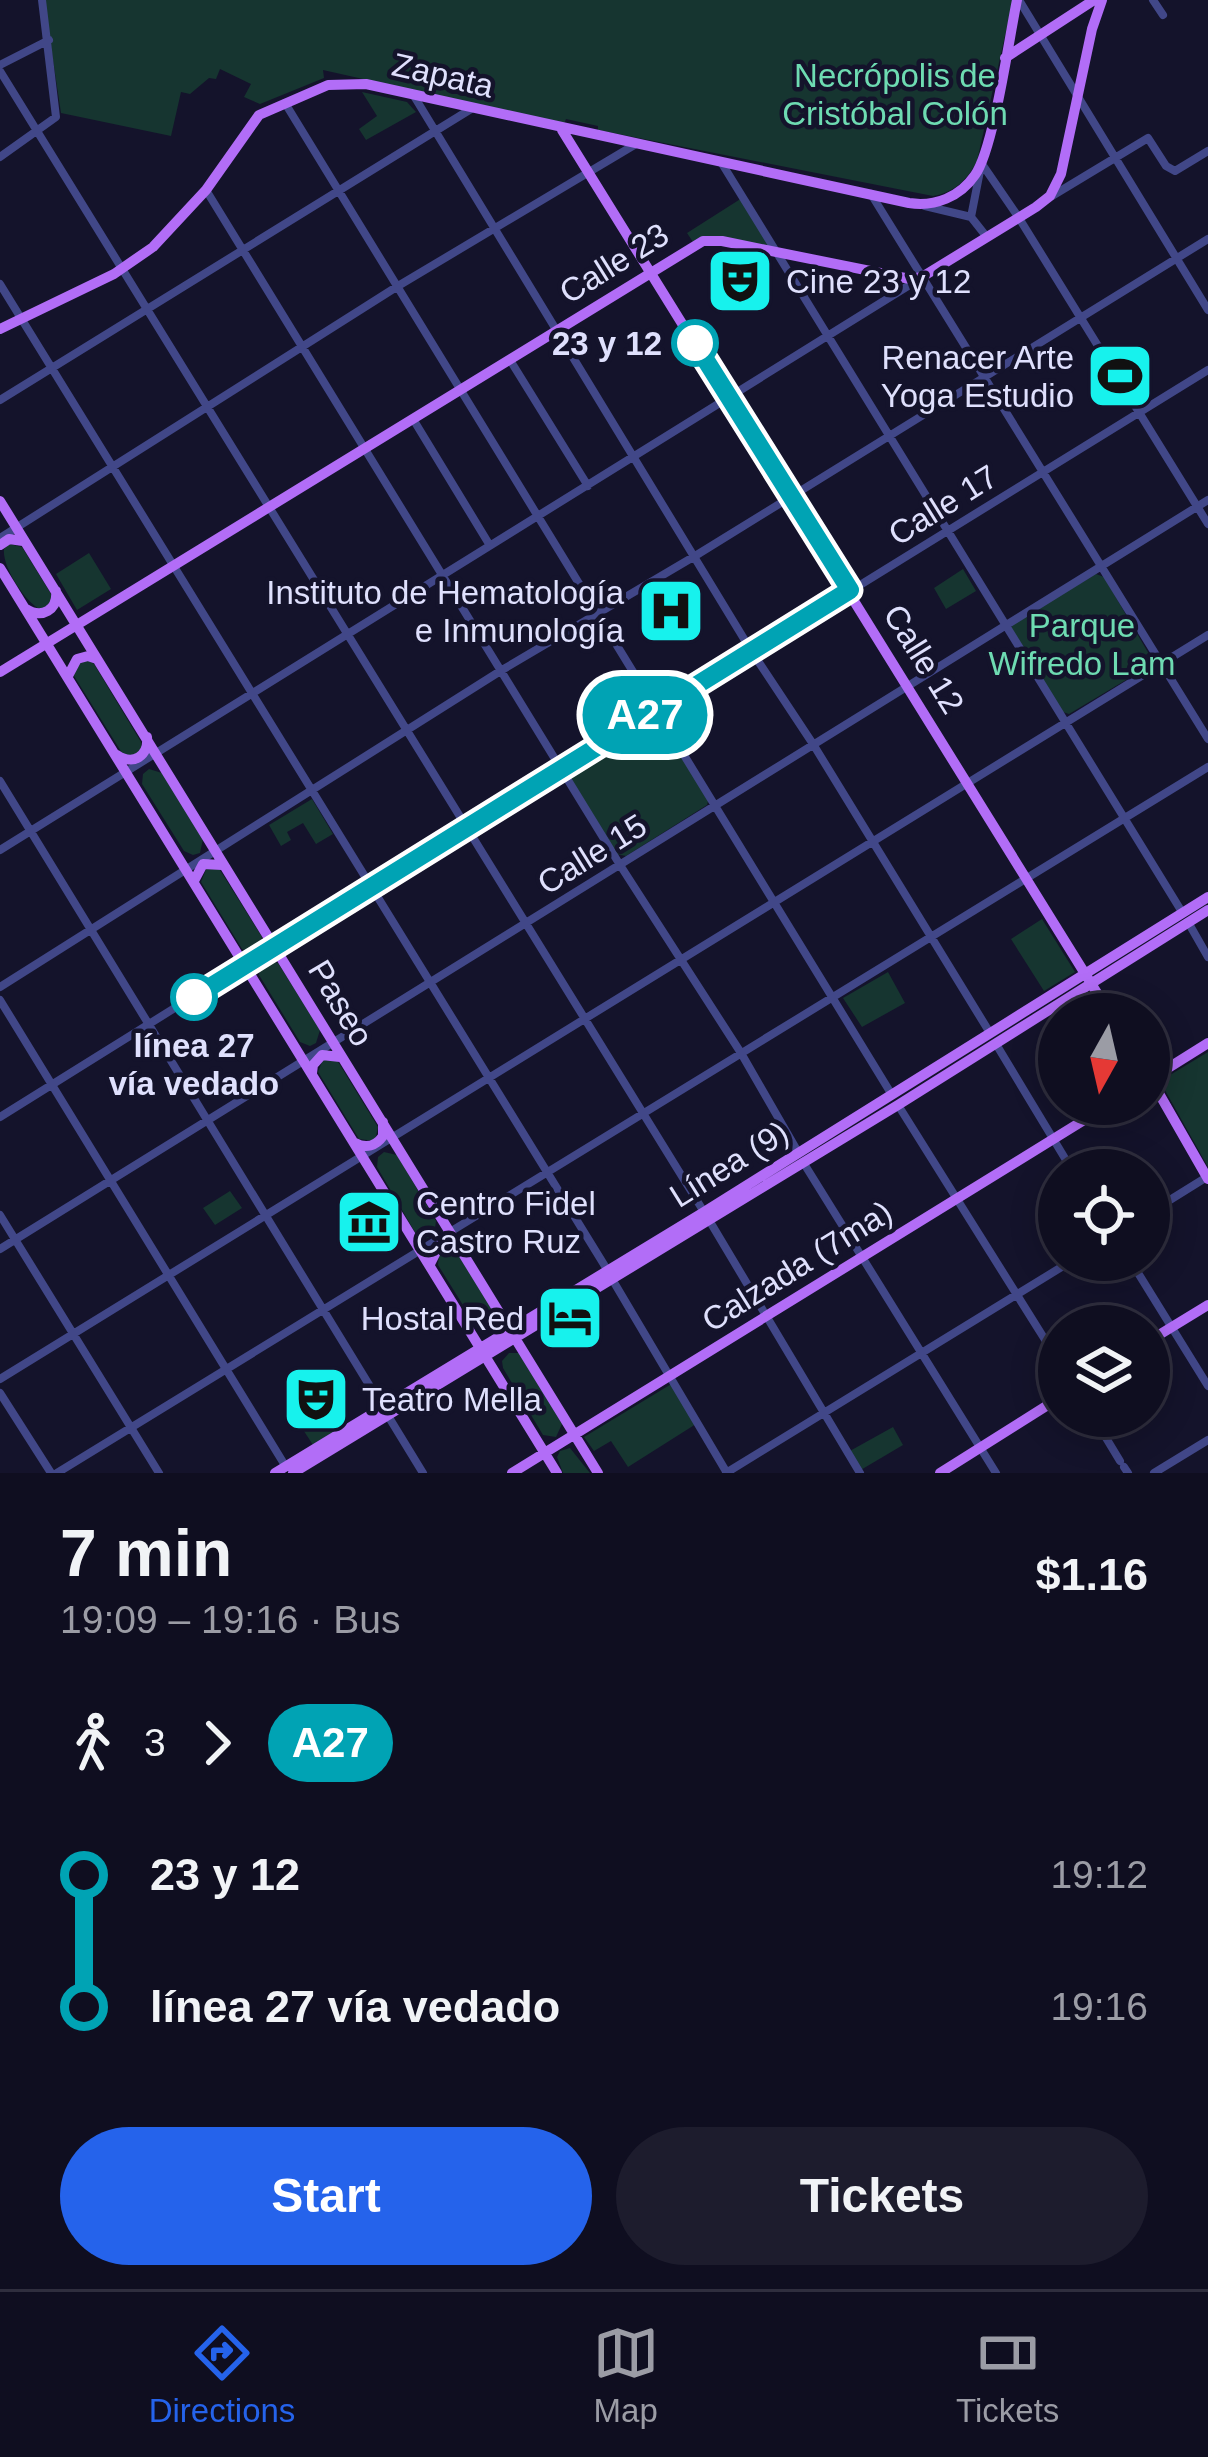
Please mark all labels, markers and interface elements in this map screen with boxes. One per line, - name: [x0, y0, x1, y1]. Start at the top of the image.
- street label: Zapata: [389, 45, 498, 105]
- park label: Necrópolis de Cristóbal Colón: [782, 57, 1008, 132]
- street label: Calle 23: [553, 215, 675, 311]
- theatre icon: Cine 23 y 12: [705, 246, 775, 316]
- place label: Cine 23 y 12: [786, 263, 971, 300]
- marker: 23 y 12: [673, 321, 717, 365]
- place label: 23 y 12: [552, 325, 662, 362]
- place label: Renacer Arte Yoga Estudio: [881, 339, 1074, 414]
- sports icon: Renacer Arte Yoga Estudio: [1085, 341, 1155, 411]
- street label: Calle 17: [882, 457, 1004, 553]
- place label: Instituto de Hematología e Inmunología: [266, 574, 625, 649]
- hospital icon: Instituto de Hematología e Inmunología: [636, 576, 706, 646]
- street label: Calle 12: [876, 598, 972, 720]
- park label: Parque Wifredo Lam: [988, 607, 1176, 682]
- line badge: A27: [576, 676, 714, 754]
- text: A27: [606, 691, 684, 738]
- street label: Calle 15: [531, 806, 653, 902]
- street label: Paseo: [301, 953, 381, 1053]
- marker: línea 27 vía vedado: [172, 975, 216, 1019]
- north arrow: [1038, 993, 1170, 1125]
- map controls: [1038, 993, 1170, 1437]
- place label: línea 27 vía vedado: [109, 1027, 279, 1102]
- street label: Línea (9): [663, 1113, 795, 1215]
- button: locate: [1038, 1149, 1170, 1281]
- place label: Centro Fidel Castro Ruz: [416, 1185, 596, 1260]
- museum icon: Centro Fidel Castro Ruz: [334, 1187, 404, 1257]
- street label: Calzada (7ma): [695, 1193, 899, 1339]
- hotel icon: Hostal Red: [535, 1283, 605, 1353]
- place label: Hostal Red: [361, 1300, 524, 1337]
- button: layers: [1038, 1305, 1170, 1437]
- theatre icon: Teatro Mella: [281, 1364, 351, 1434]
- place label: Teatro Mella: [362, 1381, 542, 1418]
- text: 7 min: [60, 1516, 232, 1590]
- text: $1.16: [1035, 1549, 1148, 1600]
- text: 19:09 – 19:16 · Bus: [60, 1598, 400, 1641]
- icon: walk: [60, 1710, 126, 1776]
- icon: forward: [184, 1710, 250, 1776]
- text: A27: [292, 1719, 369, 1766]
- text: 3: [144, 1721, 166, 1764]
- text: 23 y 12: [150, 1849, 300, 1900]
- text: 19:12: [1050, 1853, 1148, 1896]
- text: línea 27 vía vedado: [150, 1981, 560, 2032]
- text: 19:16: [1050, 1985, 1148, 2028]
- button: Start: [60, 2127, 592, 2265]
- button: Tickets: [616, 2127, 1148, 2265]
- tab: Directions: [149, 2320, 295, 2430]
- tab: Map: [593, 2320, 659, 2430]
- tab: Tickets: [956, 2320, 1059, 2430]

